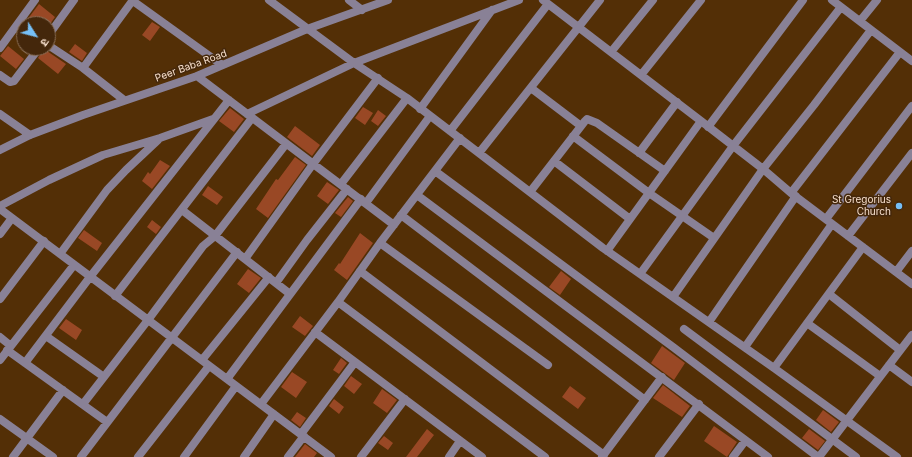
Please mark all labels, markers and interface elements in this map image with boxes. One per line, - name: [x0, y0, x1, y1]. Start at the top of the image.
- north arrow: [16, 16, 56, 56]
- text: उ: [37, 36, 52, 49]
- street label: Peer Baba Road: [153, 47, 229, 85]
- place label: St Gregorius Church: [832, 194, 891, 218]
- marker: St Gregorius Church: [894, 201, 904, 211]

